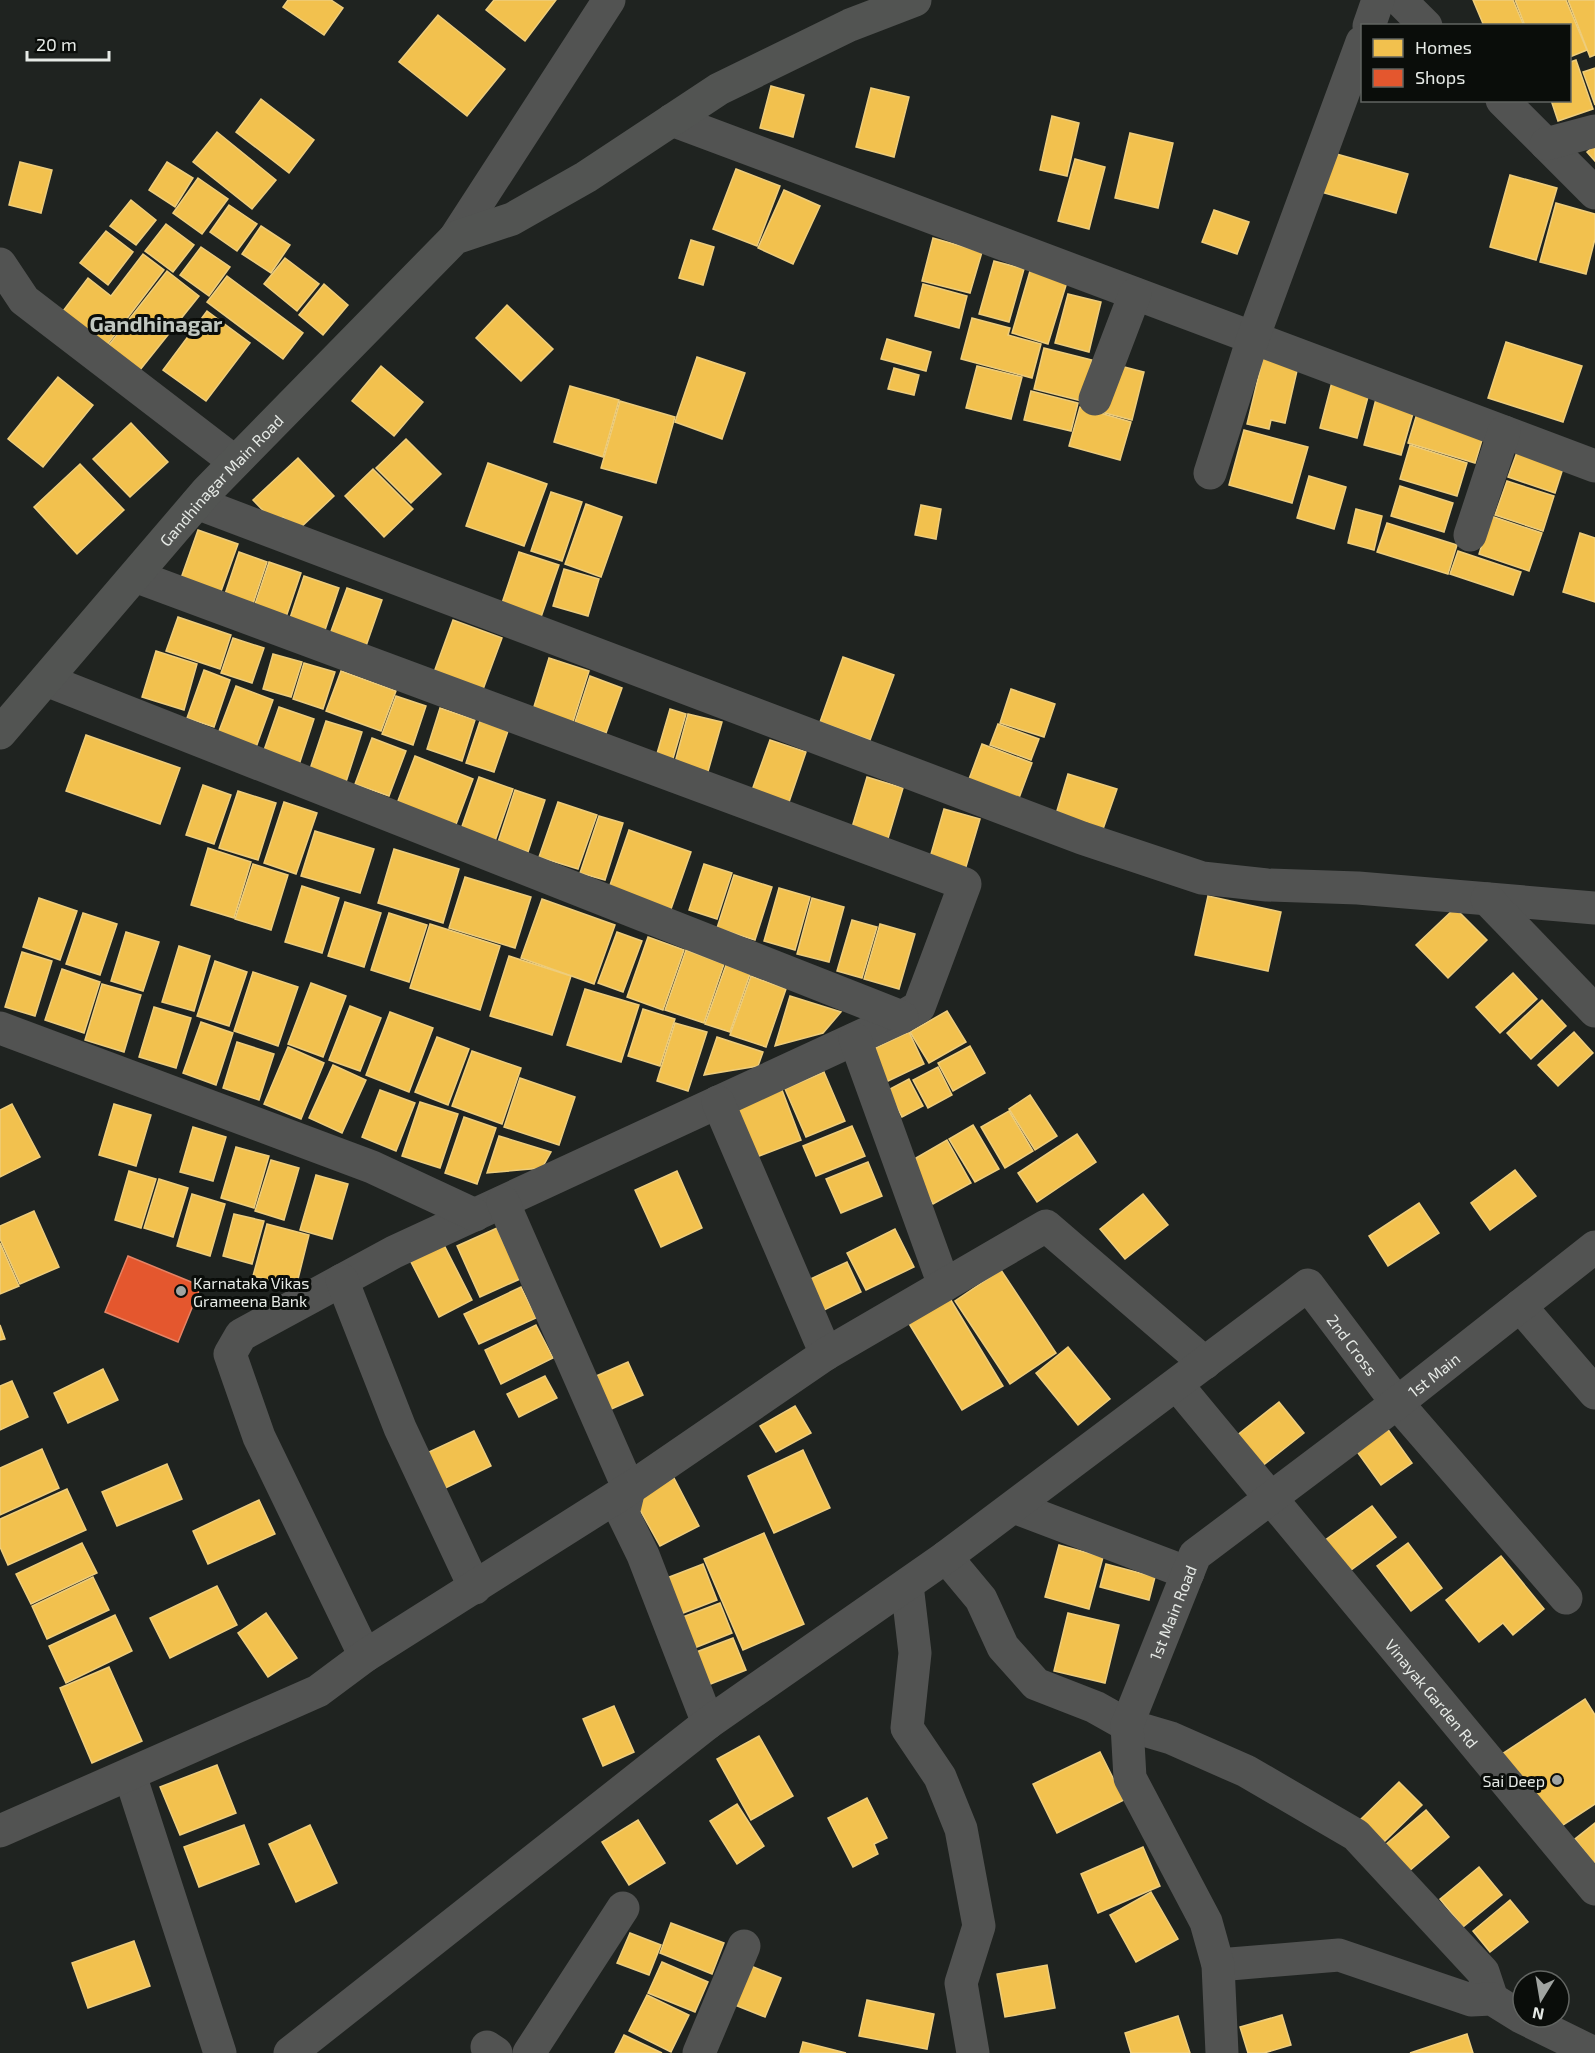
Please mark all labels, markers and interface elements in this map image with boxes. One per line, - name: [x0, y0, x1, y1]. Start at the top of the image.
- scale bar: [27, 24, 110, 62]
- legend: [1361, 24, 1571, 102]
- text: 20 m: [36, 33, 77, 55]
- text: Homes: [1415, 36, 1472, 58]
- text: Shops: [1415, 66, 1465, 88]
- district label: Gandhinagar: [90, 310, 223, 336]
- street label: Gandhinagar Main Road: [155, 410, 286, 549]
- place label: Karnataka Vikas Grameena Bank: [193, 1273, 310, 1310]
- marker: Karnataka Vikas Grameena Bank: [174, 1284, 188, 1298]
- street label: 2nd Cross: [1324, 1310, 1382, 1379]
- street label: 1st Main: [1404, 1348, 1463, 1400]
- street label: 1st Main Road: [1145, 1562, 1200, 1663]
- street label: Vinayak Garden Rd: [1382, 1635, 1483, 1751]
- place label: Sai Deep: [1483, 1771, 1545, 1790]
- marker: Sai Deep: [1550, 1773, 1564, 1787]
- north arrow: [1511, 1969, 1571, 2029]
- text: N: [1531, 2004, 1546, 2025]

